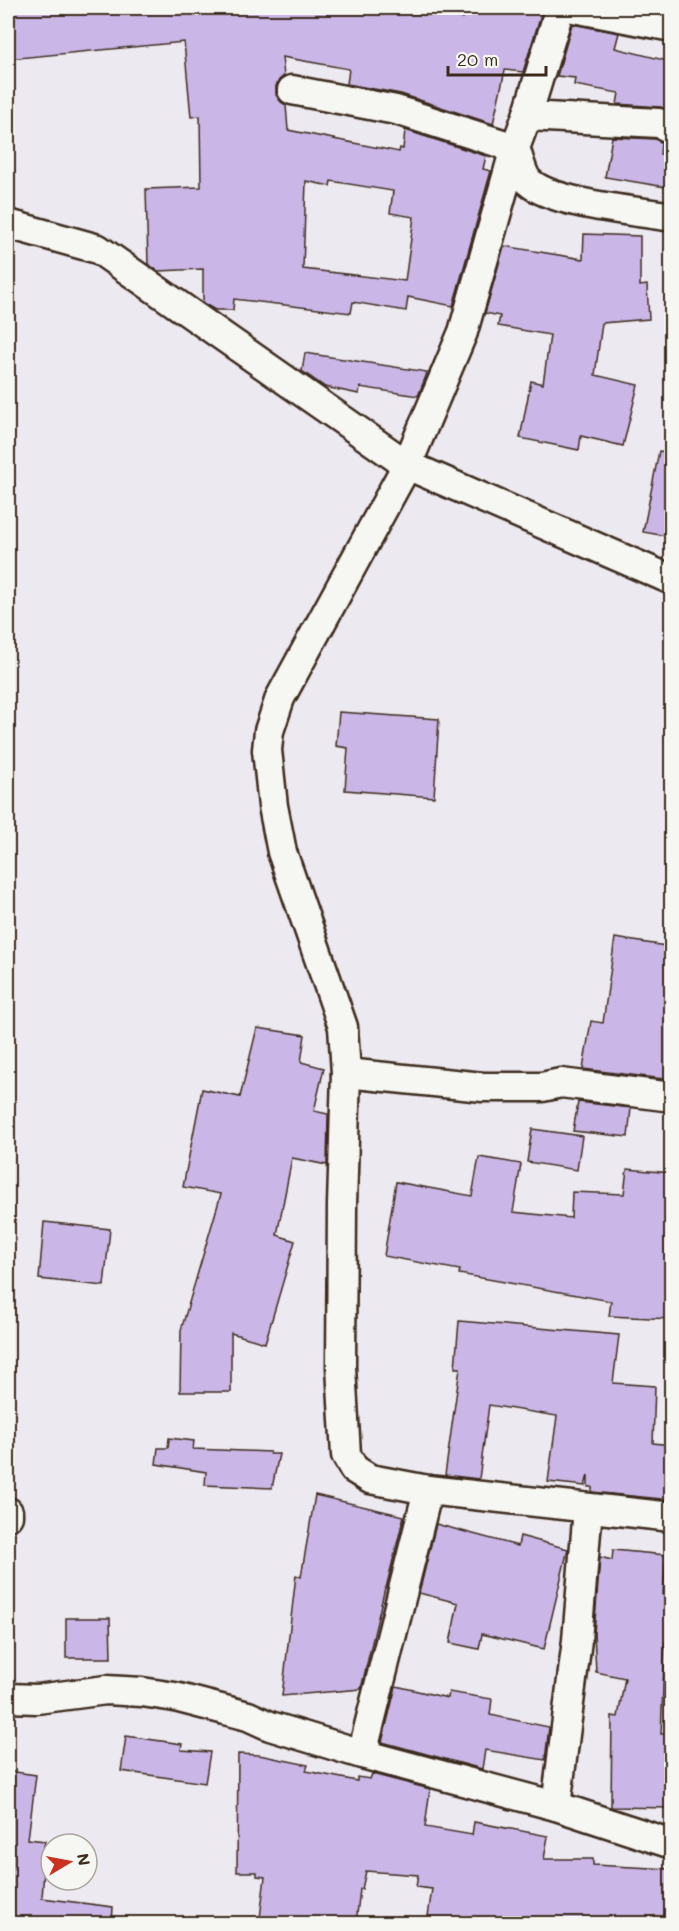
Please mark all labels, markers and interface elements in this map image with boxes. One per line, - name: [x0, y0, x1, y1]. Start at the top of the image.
- scale bar: [448, 39, 546, 77]
- text: 20 m: [457, 47, 498, 71]
- north arrow: [39, 1832, 99, 1892]
- text: N: [73, 1851, 96, 1867]

